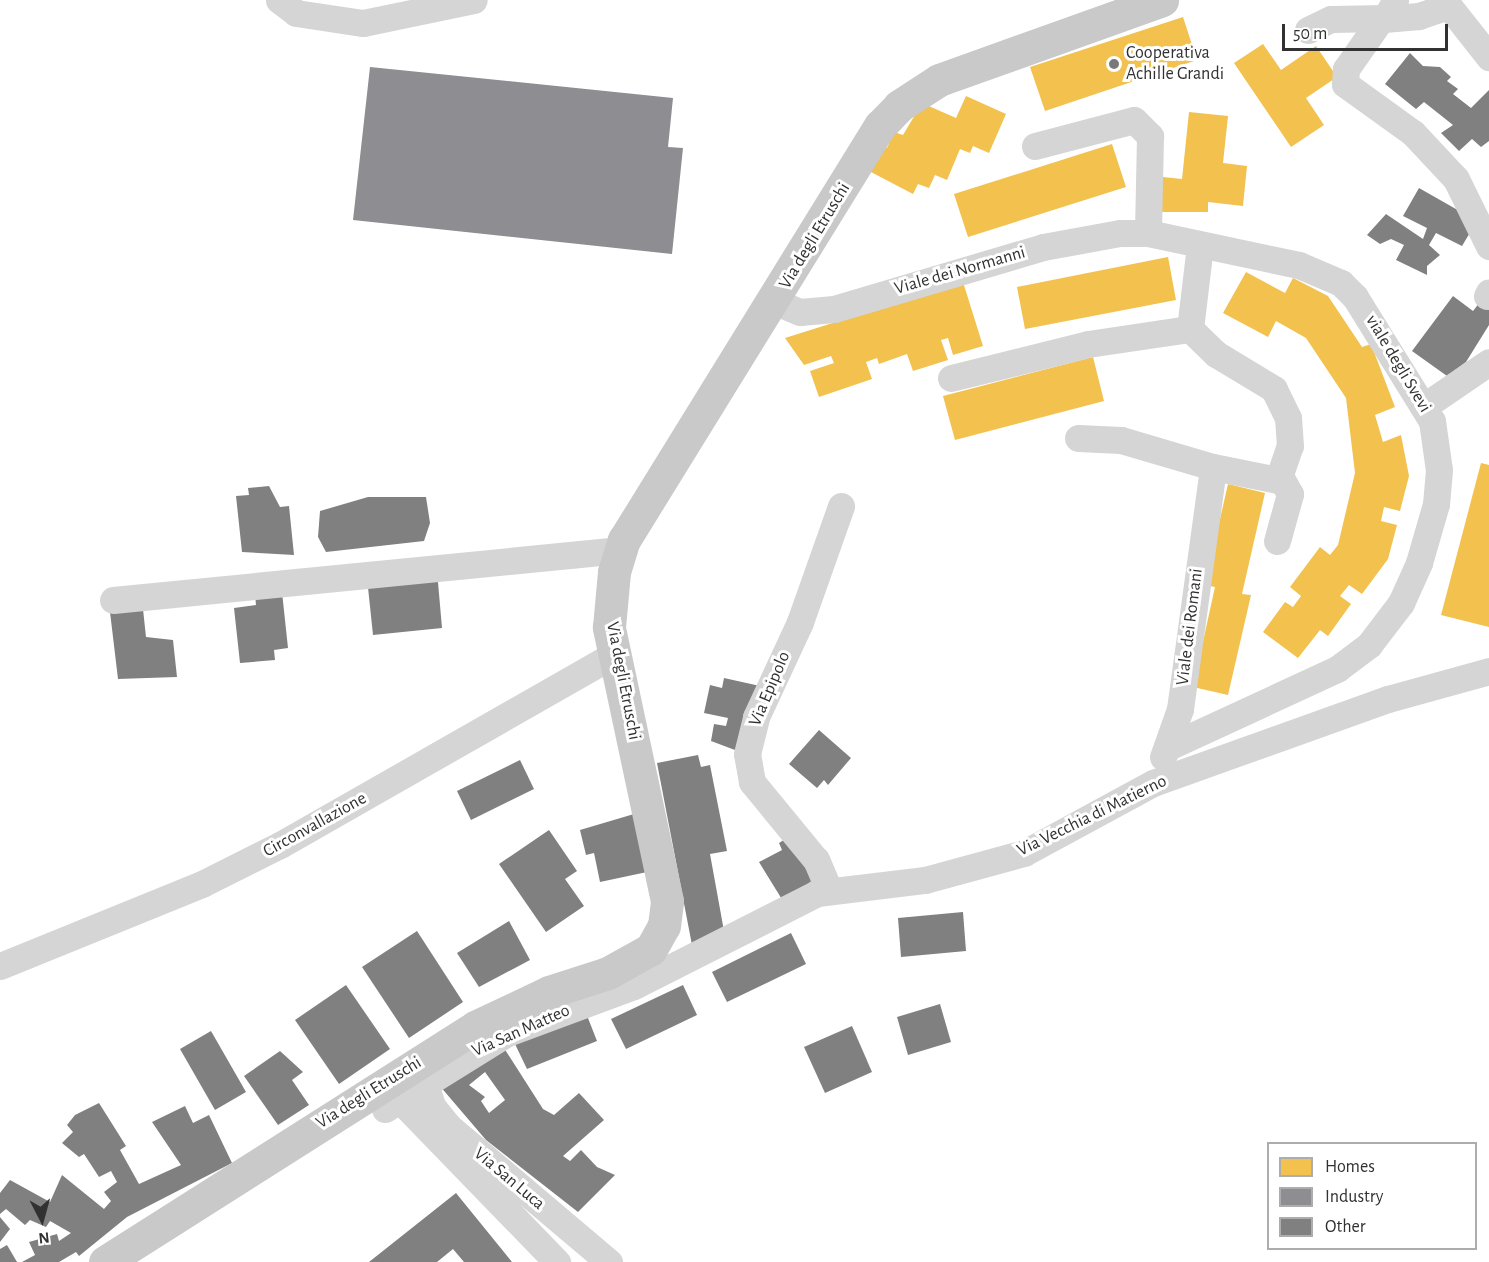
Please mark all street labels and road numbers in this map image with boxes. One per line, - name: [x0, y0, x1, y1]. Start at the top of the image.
- street label: Via degli Etruschi: [775, 179, 855, 293]
- street label: Viale dei Normanni: [892, 242, 1028, 300]
- street label: viale degli Svevi: [1360, 311, 1436, 417]
- street label: Viale dei Romani: [1172, 567, 1208, 687]
- street label: Via degli Etruschi: [601, 620, 645, 742]
- street label: Via Epipolo: [745, 648, 795, 730]
- street label: Via Vecchia di Matierno: [1014, 770, 1170, 862]
- street label: Circonvallazione: [260, 788, 370, 862]
- street label: Via San Matteo: [469, 1000, 573, 1062]
- street label: Via degli Etruschi: [312, 1052, 426, 1134]
- street label: Via San Luca: [469, 1143, 549, 1215]

